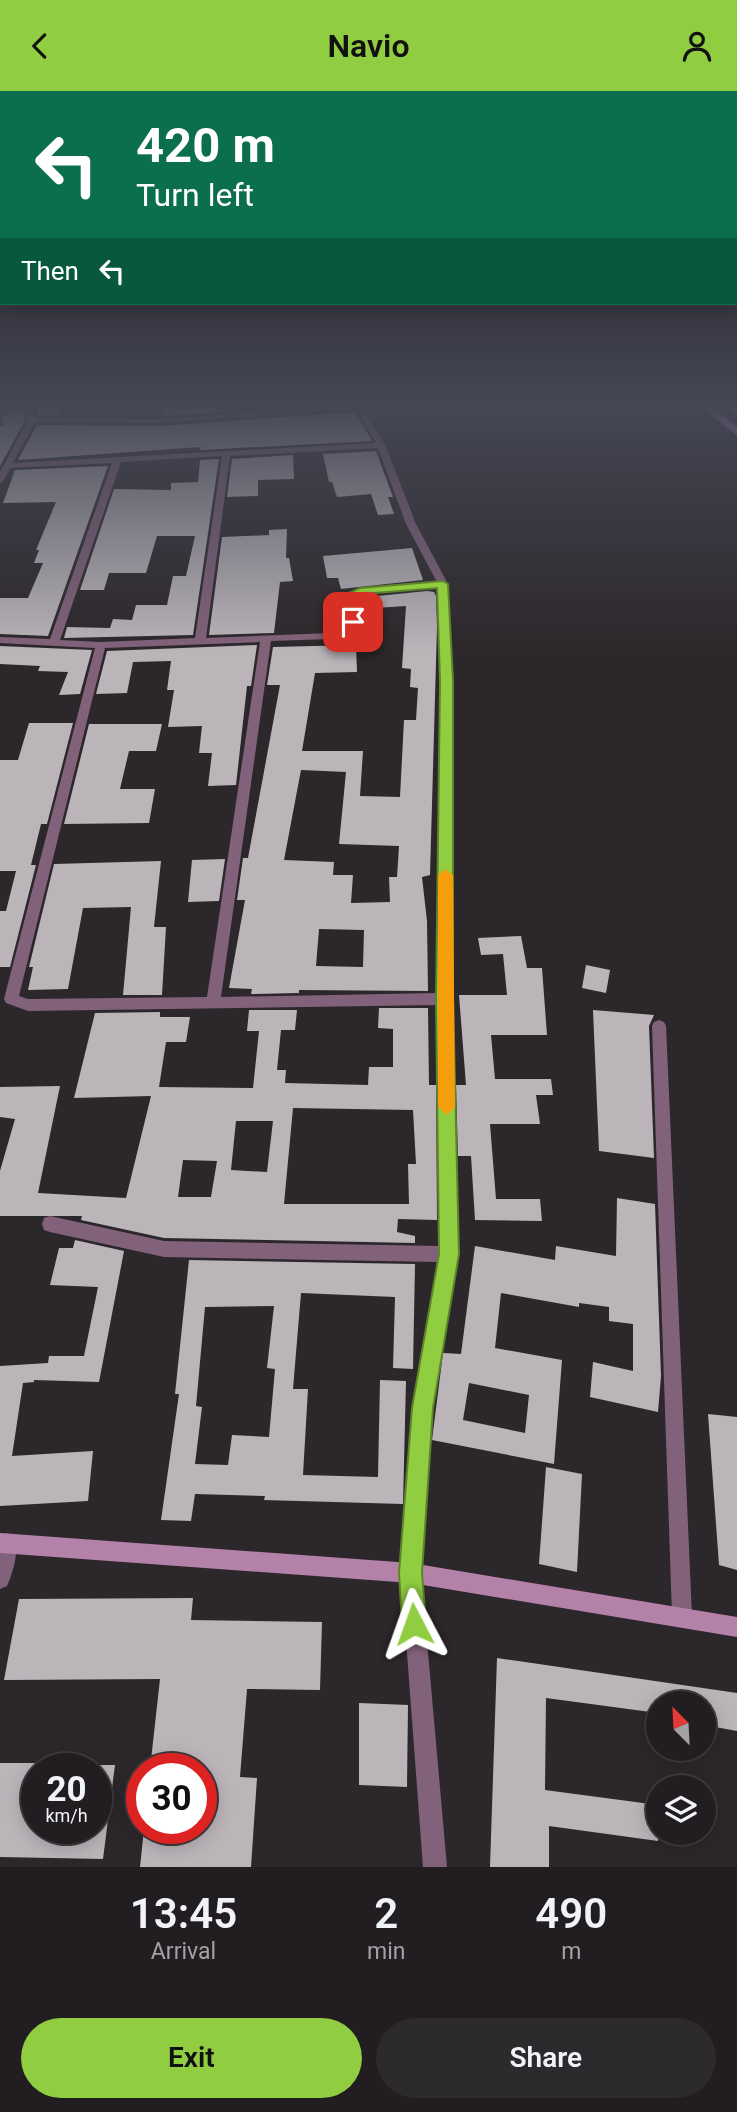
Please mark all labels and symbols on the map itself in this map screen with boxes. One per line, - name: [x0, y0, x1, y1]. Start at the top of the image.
- pin: [323, 592, 383, 652]
- position arrow: [377, 1587, 451, 1661]
- north arrow: [646, 1691, 716, 1761]
- speed limit sign: 30: [126, 1753, 217, 1844]

